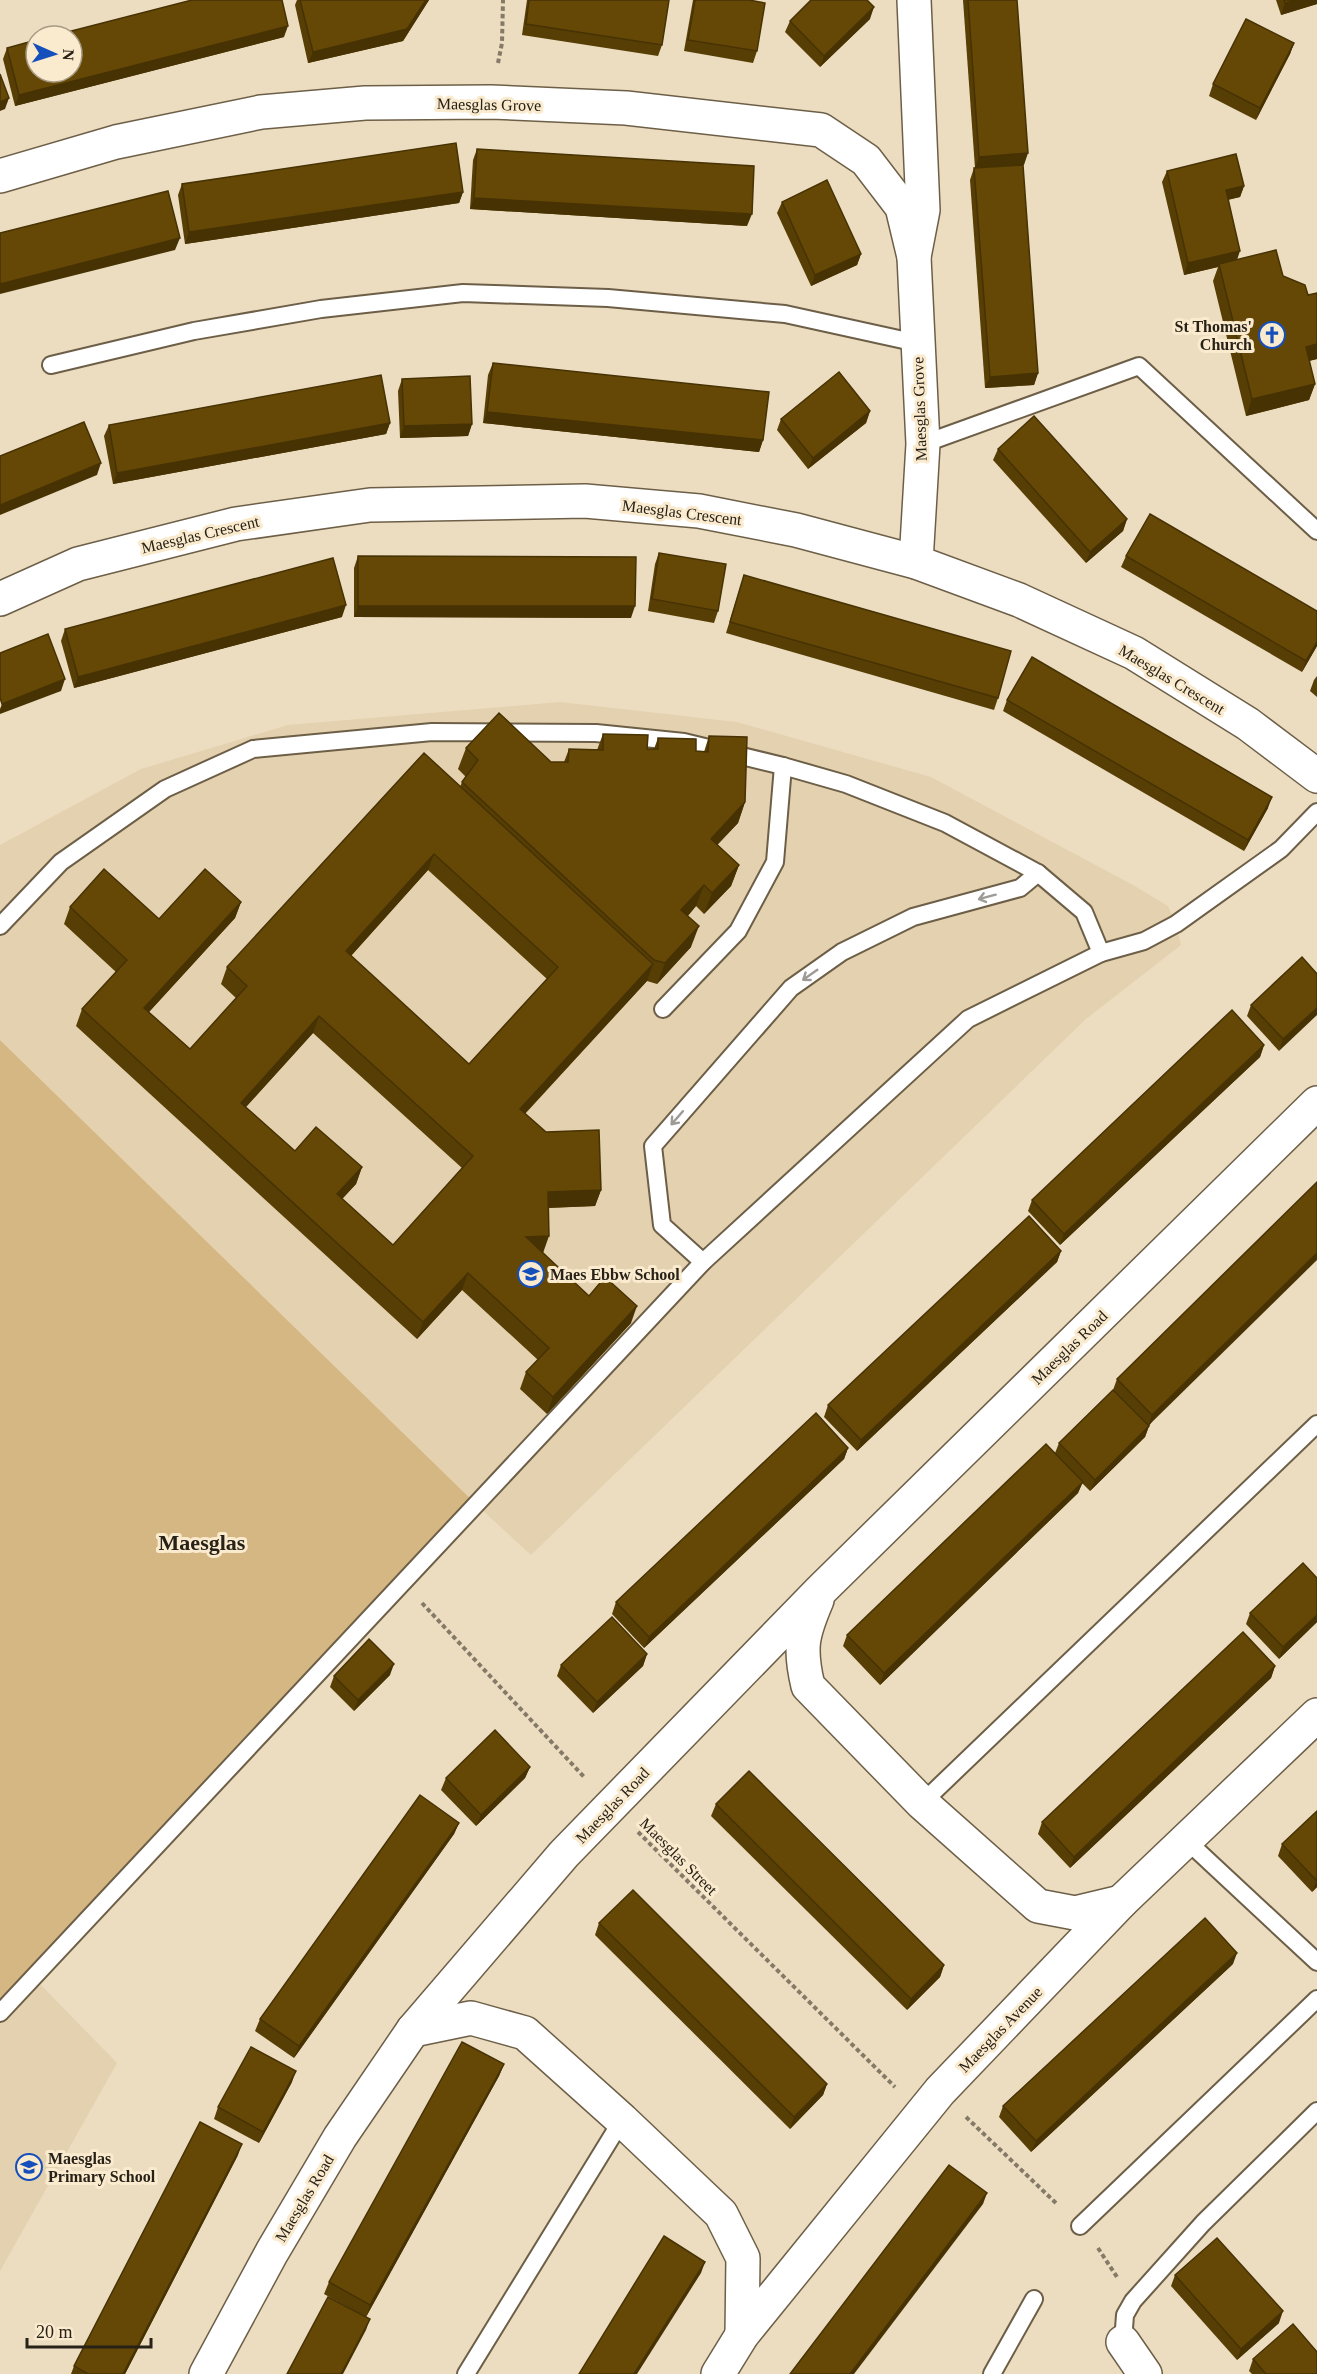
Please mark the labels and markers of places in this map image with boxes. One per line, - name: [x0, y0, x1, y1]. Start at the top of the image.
- place label: St Thomas' Church: [1174, 318, 1252, 353]
- church icon: St Thomas' Church: [1257, 320, 1287, 350]
- school or university icon: Maes Ebbw School: [516, 1259, 546, 1289]
- place label: Maes Ebbw School: [550, 1266, 680, 1283]
- place label: Maesglas Primary School: [48, 2150, 156, 2186]
- school or university icon: Maesglas Primary School: [14, 2152, 44, 2182]

